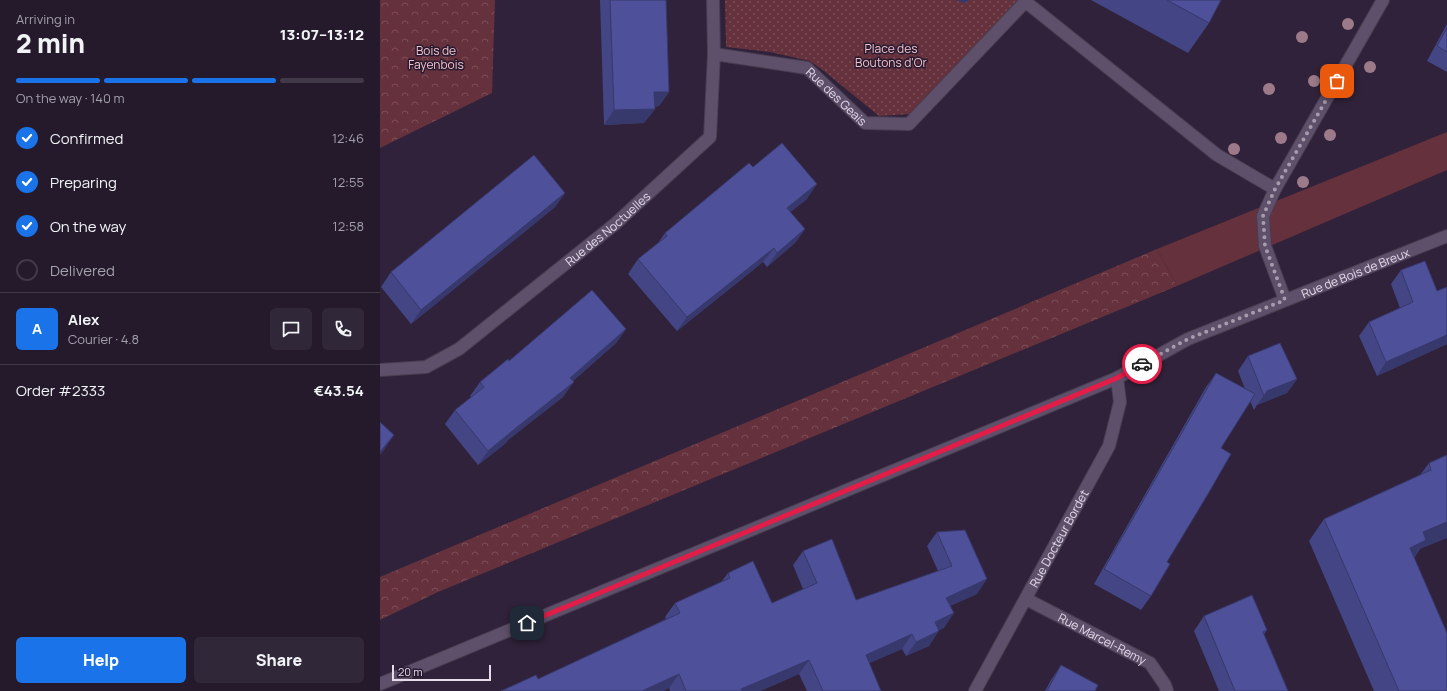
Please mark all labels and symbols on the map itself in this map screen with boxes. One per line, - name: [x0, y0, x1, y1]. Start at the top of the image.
- park label: Place des Boutons d'Or: [855, 40, 928, 71]
- park label: Bois de Fayenbois: [408, 42, 464, 73]
- street label: Rue des Geais: [803, 63, 871, 129]
- pin: [1320, 64, 1354, 98]
- street label: Rue des Noctuelles: [561, 187, 654, 269]
- street label: Rue de Bois de Breux: [1299, 243, 1413, 302]
- courier: [1122, 344, 1162, 384]
- street label: Rue Docteur Bordet: [1025, 486, 1092, 590]
- pin: [510, 606, 544, 640]
- street label: Rue Marcel-Remy: [1055, 609, 1150, 669]
- scale bar: [392, 663, 491, 682]

